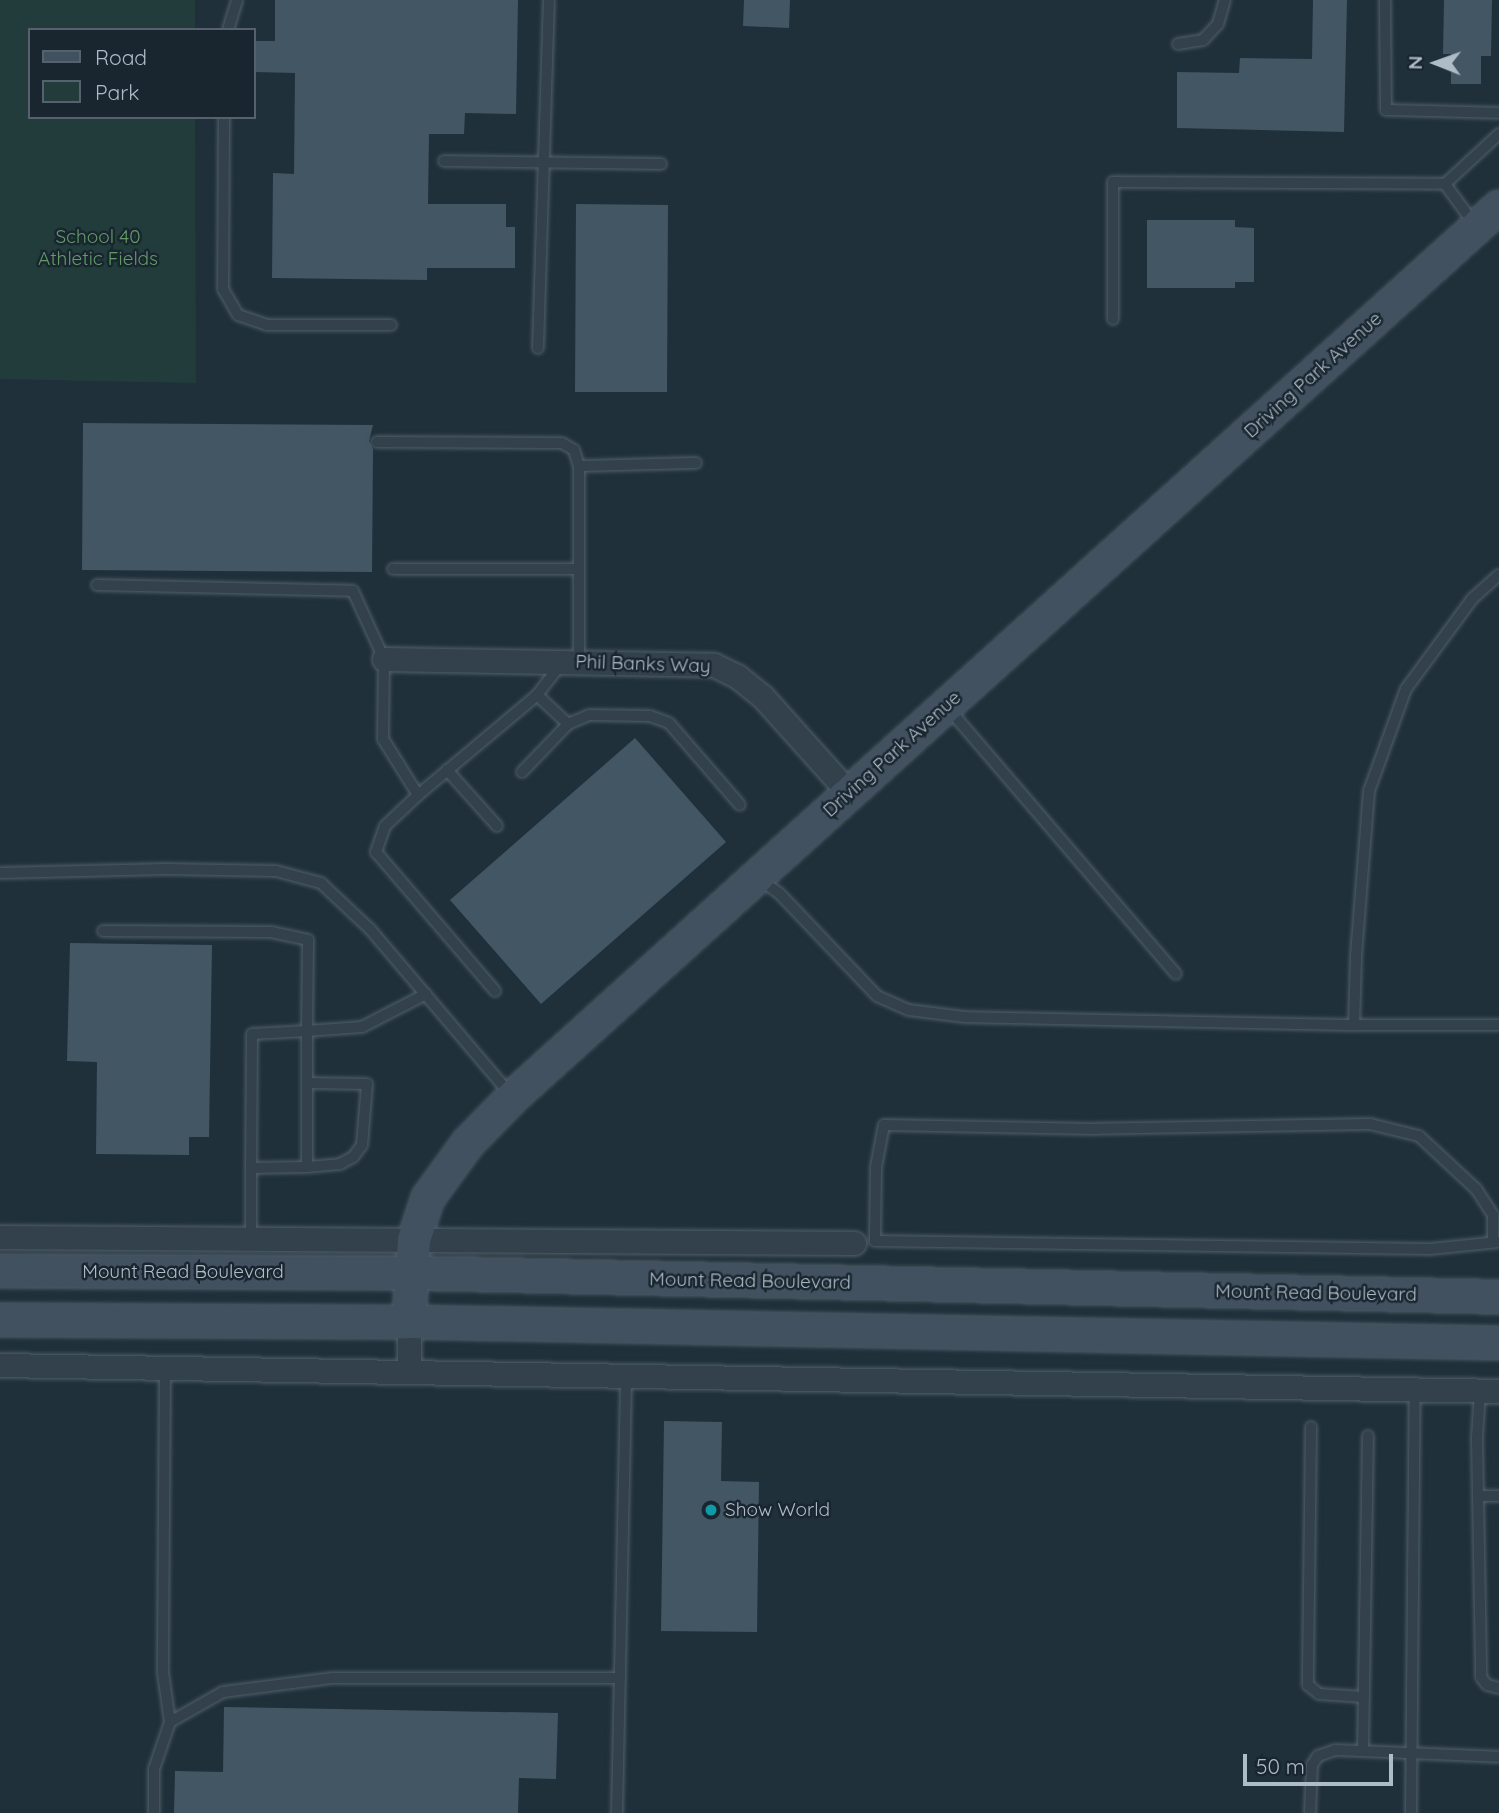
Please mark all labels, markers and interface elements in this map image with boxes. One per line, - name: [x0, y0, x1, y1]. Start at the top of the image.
- legend: [28, 28, 256, 119]
- north arrow: [1401, 28, 1471, 98]
- text: Road: [95, 44, 147, 70]
- text: N: [1403, 55, 1427, 70]
- text: Park: [95, 79, 139, 105]
- park label: School 40 Athletic Fields: [38, 226, 158, 270]
- street label: Driving Park Avenue: [1239, 307, 1387, 443]
- street label: Phil Banks Way: [575, 650, 711, 678]
- street label: Driving Park Avenue: [818, 686, 966, 822]
- street label: Mount Read Boulevard: [82, 1261, 284, 1283]
- street label: Mount Read Boulevard: [649, 1268, 851, 1294]
- street label: Mount Read Boulevard: [1215, 1280, 1417, 1306]
- place label: Show World: [725, 1499, 830, 1521]
- marker: Show World: [703, 1502, 719, 1518]
- scale bar: [1247, 1740, 1398, 1784]
- text: 50 m: [1256, 1753, 1305, 1779]

